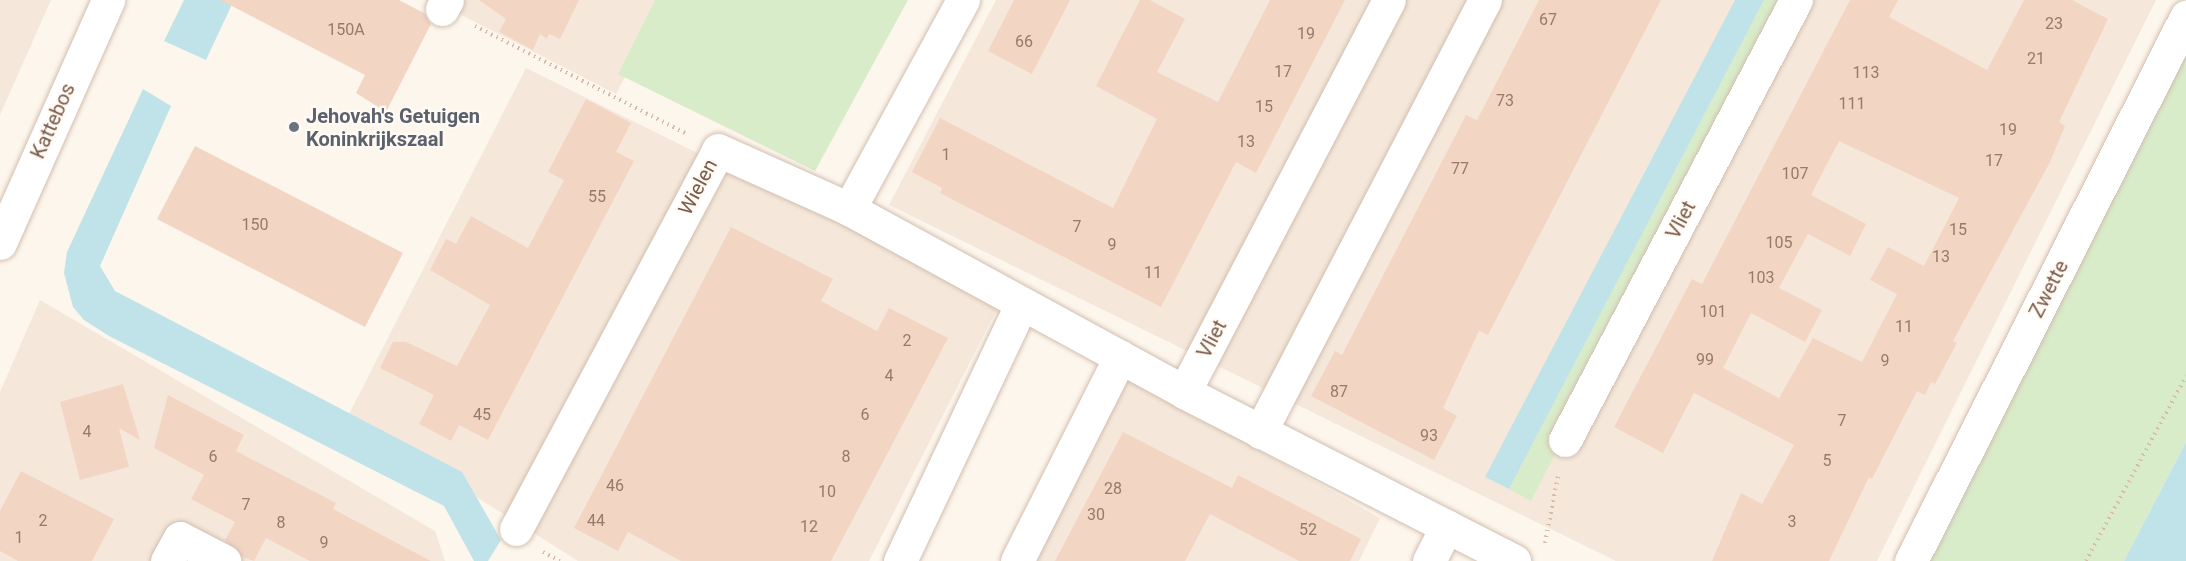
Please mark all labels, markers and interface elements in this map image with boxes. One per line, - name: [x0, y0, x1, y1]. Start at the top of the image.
- house number: 67: [1539, 10, 1557, 30]
- house number: 23: [2045, 14, 2063, 34]
- house number: 150A: [327, 20, 365, 40]
- house number: 19: [1297, 24, 1315, 44]
- house number: 66: [1015, 32, 1033, 52]
- house number: 21: [2027, 49, 2045, 69]
- house number: 17: [1274, 62, 1292, 82]
- house number: 113: [1853, 63, 1879, 83]
- street label: Kattebos: [26, 80, 80, 162]
- house number: 73: [1496, 91, 1514, 111]
- house number: 111: [1839, 94, 1865, 114]
- house number: 15: [1255, 97, 1273, 117]
- place label: Jehovah's Getuigen Koninkrijkszaal: [306, 104, 480, 151]
- marker: Jehovah's Getuigen Koninkrijkszaal: [287, 120, 301, 134]
- house number: 19: [1999, 120, 2017, 140]
- house number: 13: [1237, 132, 1255, 152]
- house number: 1: [942, 145, 950, 165]
- house number: 17: [1985, 151, 2003, 171]
- street label: Wielen: [673, 155, 723, 219]
- house number: 77: [1451, 159, 1469, 179]
- house number: 107: [1782, 164, 1808, 184]
- house number: 55: [588, 187, 606, 207]
- street label: Vliet: [1661, 197, 1701, 243]
- house number: 150: [242, 215, 268, 235]
- house number: 7: [1073, 217, 1081, 237]
- house number: 15: [1949, 220, 1967, 240]
- house number: 105: [1766, 233, 1792, 253]
- house number: 9: [1108, 235, 1116, 255]
- house number: 13: [1932, 247, 1950, 267]
- street label: Zwette: [2024, 256, 2074, 322]
- house number: 11: [1144, 263, 1162, 283]
- house number: 103: [1748, 268, 1774, 288]
- house number: 101: [1700, 302, 1726, 322]
- street label: Vliet: [1192, 316, 1232, 362]
- house number: 11: [1895, 317, 1913, 337]
- house number: 2: [903, 331, 911, 351]
- house number: 99: [1696, 350, 1714, 370]
- house number: 9: [1881, 351, 1889, 371]
- house number: 4: [885, 366, 893, 386]
- house number: 87: [1330, 382, 1348, 402]
- house number: 45: [473, 405, 491, 425]
- house number: 6: [861, 405, 869, 425]
- house number: 7: [1838, 411, 1846, 431]
- house number: 4: [83, 422, 91, 442]
- house number: 93: [1420, 426, 1438, 446]
- house number: 6: [209, 447, 217, 467]
- house number: 8: [842, 447, 850, 467]
- house number: 5: [1823, 451, 1831, 471]
- house number: 46: [606, 476, 624, 496]
- house number: 28: [1104, 479, 1122, 499]
- house number: 10: [818, 482, 836, 502]
- house number: 7: [242, 495, 250, 515]
- house number: 30: [1087, 505, 1105, 525]
- house number: 2: [39, 511, 47, 531]
- house number: 44: [587, 511, 605, 531]
- house number: 3: [1788, 512, 1796, 532]
- house number: 8: [277, 513, 285, 533]
- house number: 12: [800, 517, 818, 537]
- house number: 52: [1299, 520, 1317, 540]
- house number: 1: [15, 528, 23, 548]
- house number: 9: [320, 533, 328, 553]

